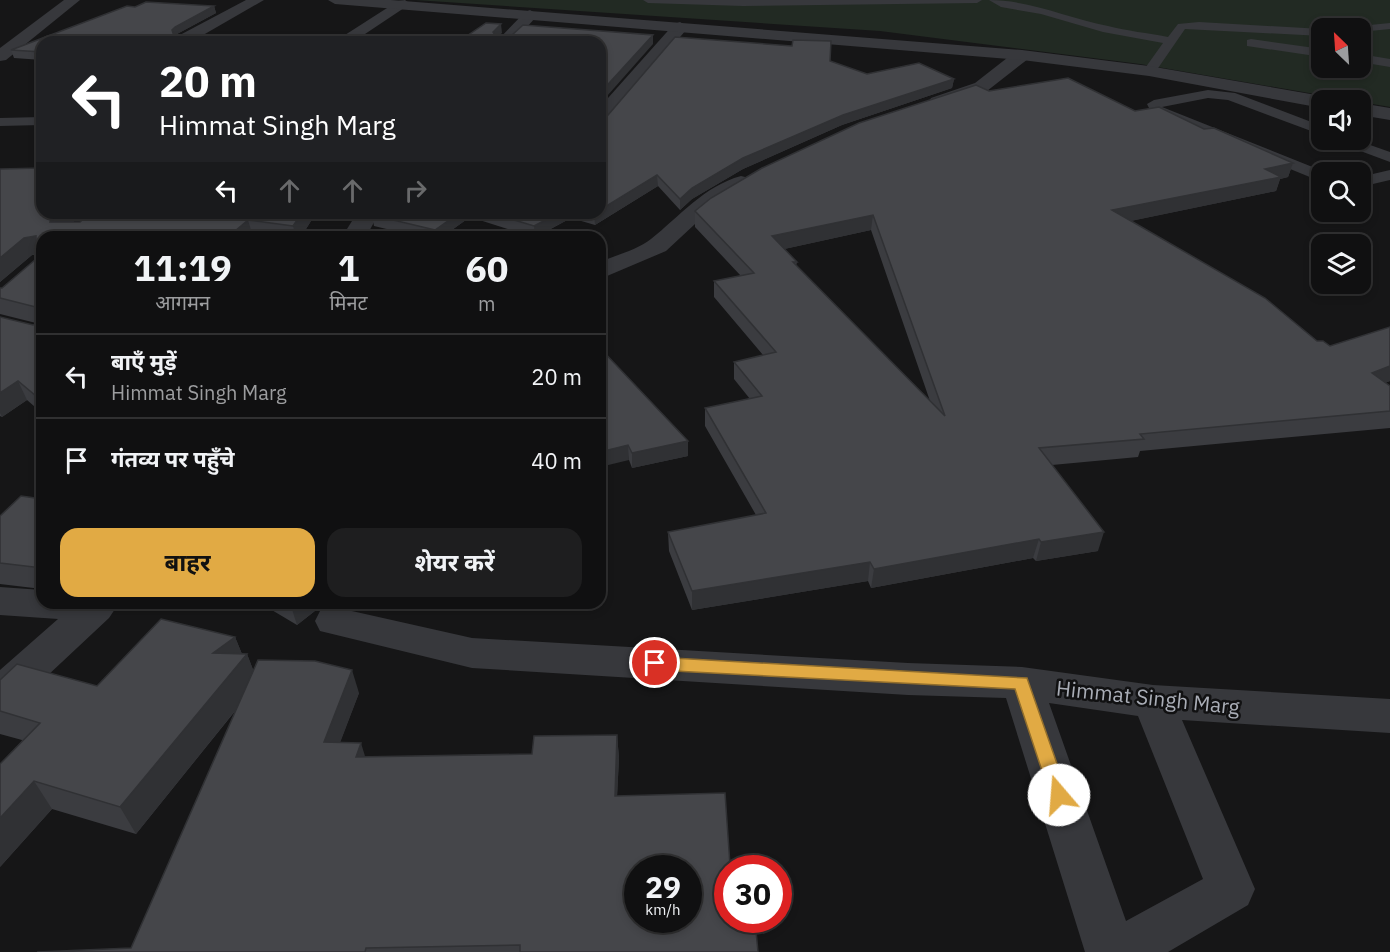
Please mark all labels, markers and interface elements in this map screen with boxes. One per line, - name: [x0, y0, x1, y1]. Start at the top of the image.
- north arrow: [1311, 18, 1371, 78]
- map controls: [1311, 18, 1371, 294]
- text: 20 m: [159, 54, 257, 109]
- icon: left: [60, 60, 138, 138]
- button: sound: [1311, 90, 1371, 150]
- text: Himmat Singh Marg: [159, 107, 396, 142]
- button: search: [1311, 162, 1371, 222]
- icon: left: [210, 174, 243, 207]
- icon: ahead: [273, 174, 306, 207]
- icon: ahead: [336, 174, 369, 207]
- icon: right: [399, 174, 432, 207]
- button: layers: [1311, 234, 1371, 294]
- text: 11:19: [134, 244, 232, 291]
- text: 1: [338, 244, 359, 291]
- text: 60: [465, 245, 508, 292]
- text: आगमन: [155, 289, 210, 316]
- text: मिनट: [329, 289, 368, 316]
- text: m: [478, 290, 496, 317]
- text: बाएँ मुड़ें: [111, 347, 177, 376]
- icon: left: [60, 360, 93, 393]
- text: 20 m: [531, 362, 582, 391]
- text: Himmat Singh Marg: [111, 379, 286, 406]
- icon: arrive: [60, 444, 93, 477]
- text: गंतव्य पर पहुँचे: [111, 444, 235, 473]
- text: 40 m: [531, 446, 582, 475]
- button: बाहर: [60, 528, 315, 597]
- button: शेयर करें: [327, 528, 582, 597]
- pin: [629, 637, 680, 688]
- icon: arrive: [638, 646, 671, 679]
- street label: Himmat Singh Marg: [1055, 673, 1241, 721]
- position arrow: [1027, 763, 1091, 827]
- speed limit sign: 30: [714, 855, 792, 933]
- text: 29: [645, 867, 681, 906]
- text: km/h: [645, 900, 681, 919]

